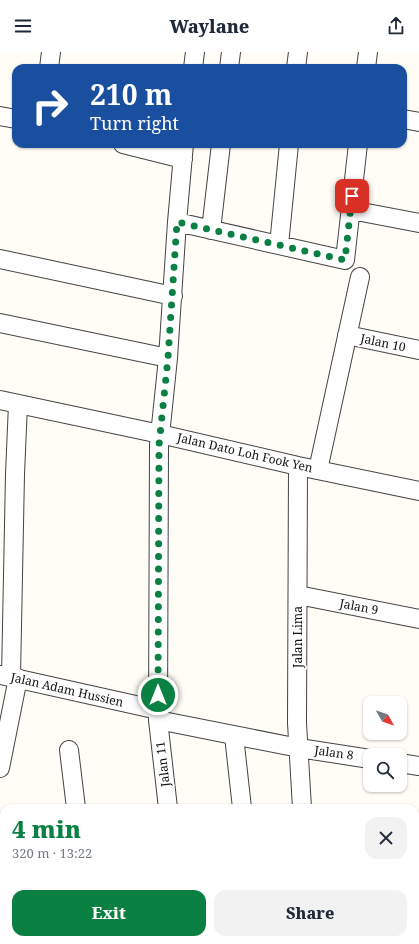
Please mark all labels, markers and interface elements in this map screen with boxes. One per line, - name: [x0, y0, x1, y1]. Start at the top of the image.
- text: Waylane: [170, 14, 249, 38]
- icon: menu: [12, 15, 34, 37]
- icon: share: [385, 15, 407, 37]
- text: 210 m: [90, 75, 172, 113]
- icon: right: [24, 80, 76, 132]
- text: Turn right: [90, 111, 179, 135]
- pin: [335, 179, 369, 213]
- icon: arrive: [341, 185, 363, 207]
- street label: Jalan 10: [358, 329, 408, 356]
- street label: Jalan Dato Loh Fook Yen: [175, 428, 315, 476]
- street label: Jalan 9: [337, 594, 380, 619]
- street label: Jalan Lima: [289, 606, 306, 669]
- street label: Jalan Adam Hussien: [8, 668, 125, 711]
- position arrow: [137, 674, 179, 716]
- north arrow: [363, 696, 407, 740]
- map controls: [363, 696, 407, 792]
- street label: Jalan 11: [151, 740, 174, 789]
- street label: Jalan 8: [313, 741, 355, 764]
- button: search: [363, 748, 407, 792]
- text: 4 min: [12, 812, 81, 845]
- button: close: [365, 817, 407, 859]
- text: 320 m · 13:22: [12, 844, 92, 862]
- button: Exit: [12, 890, 206, 936]
- button: Share: [214, 890, 407, 936]

